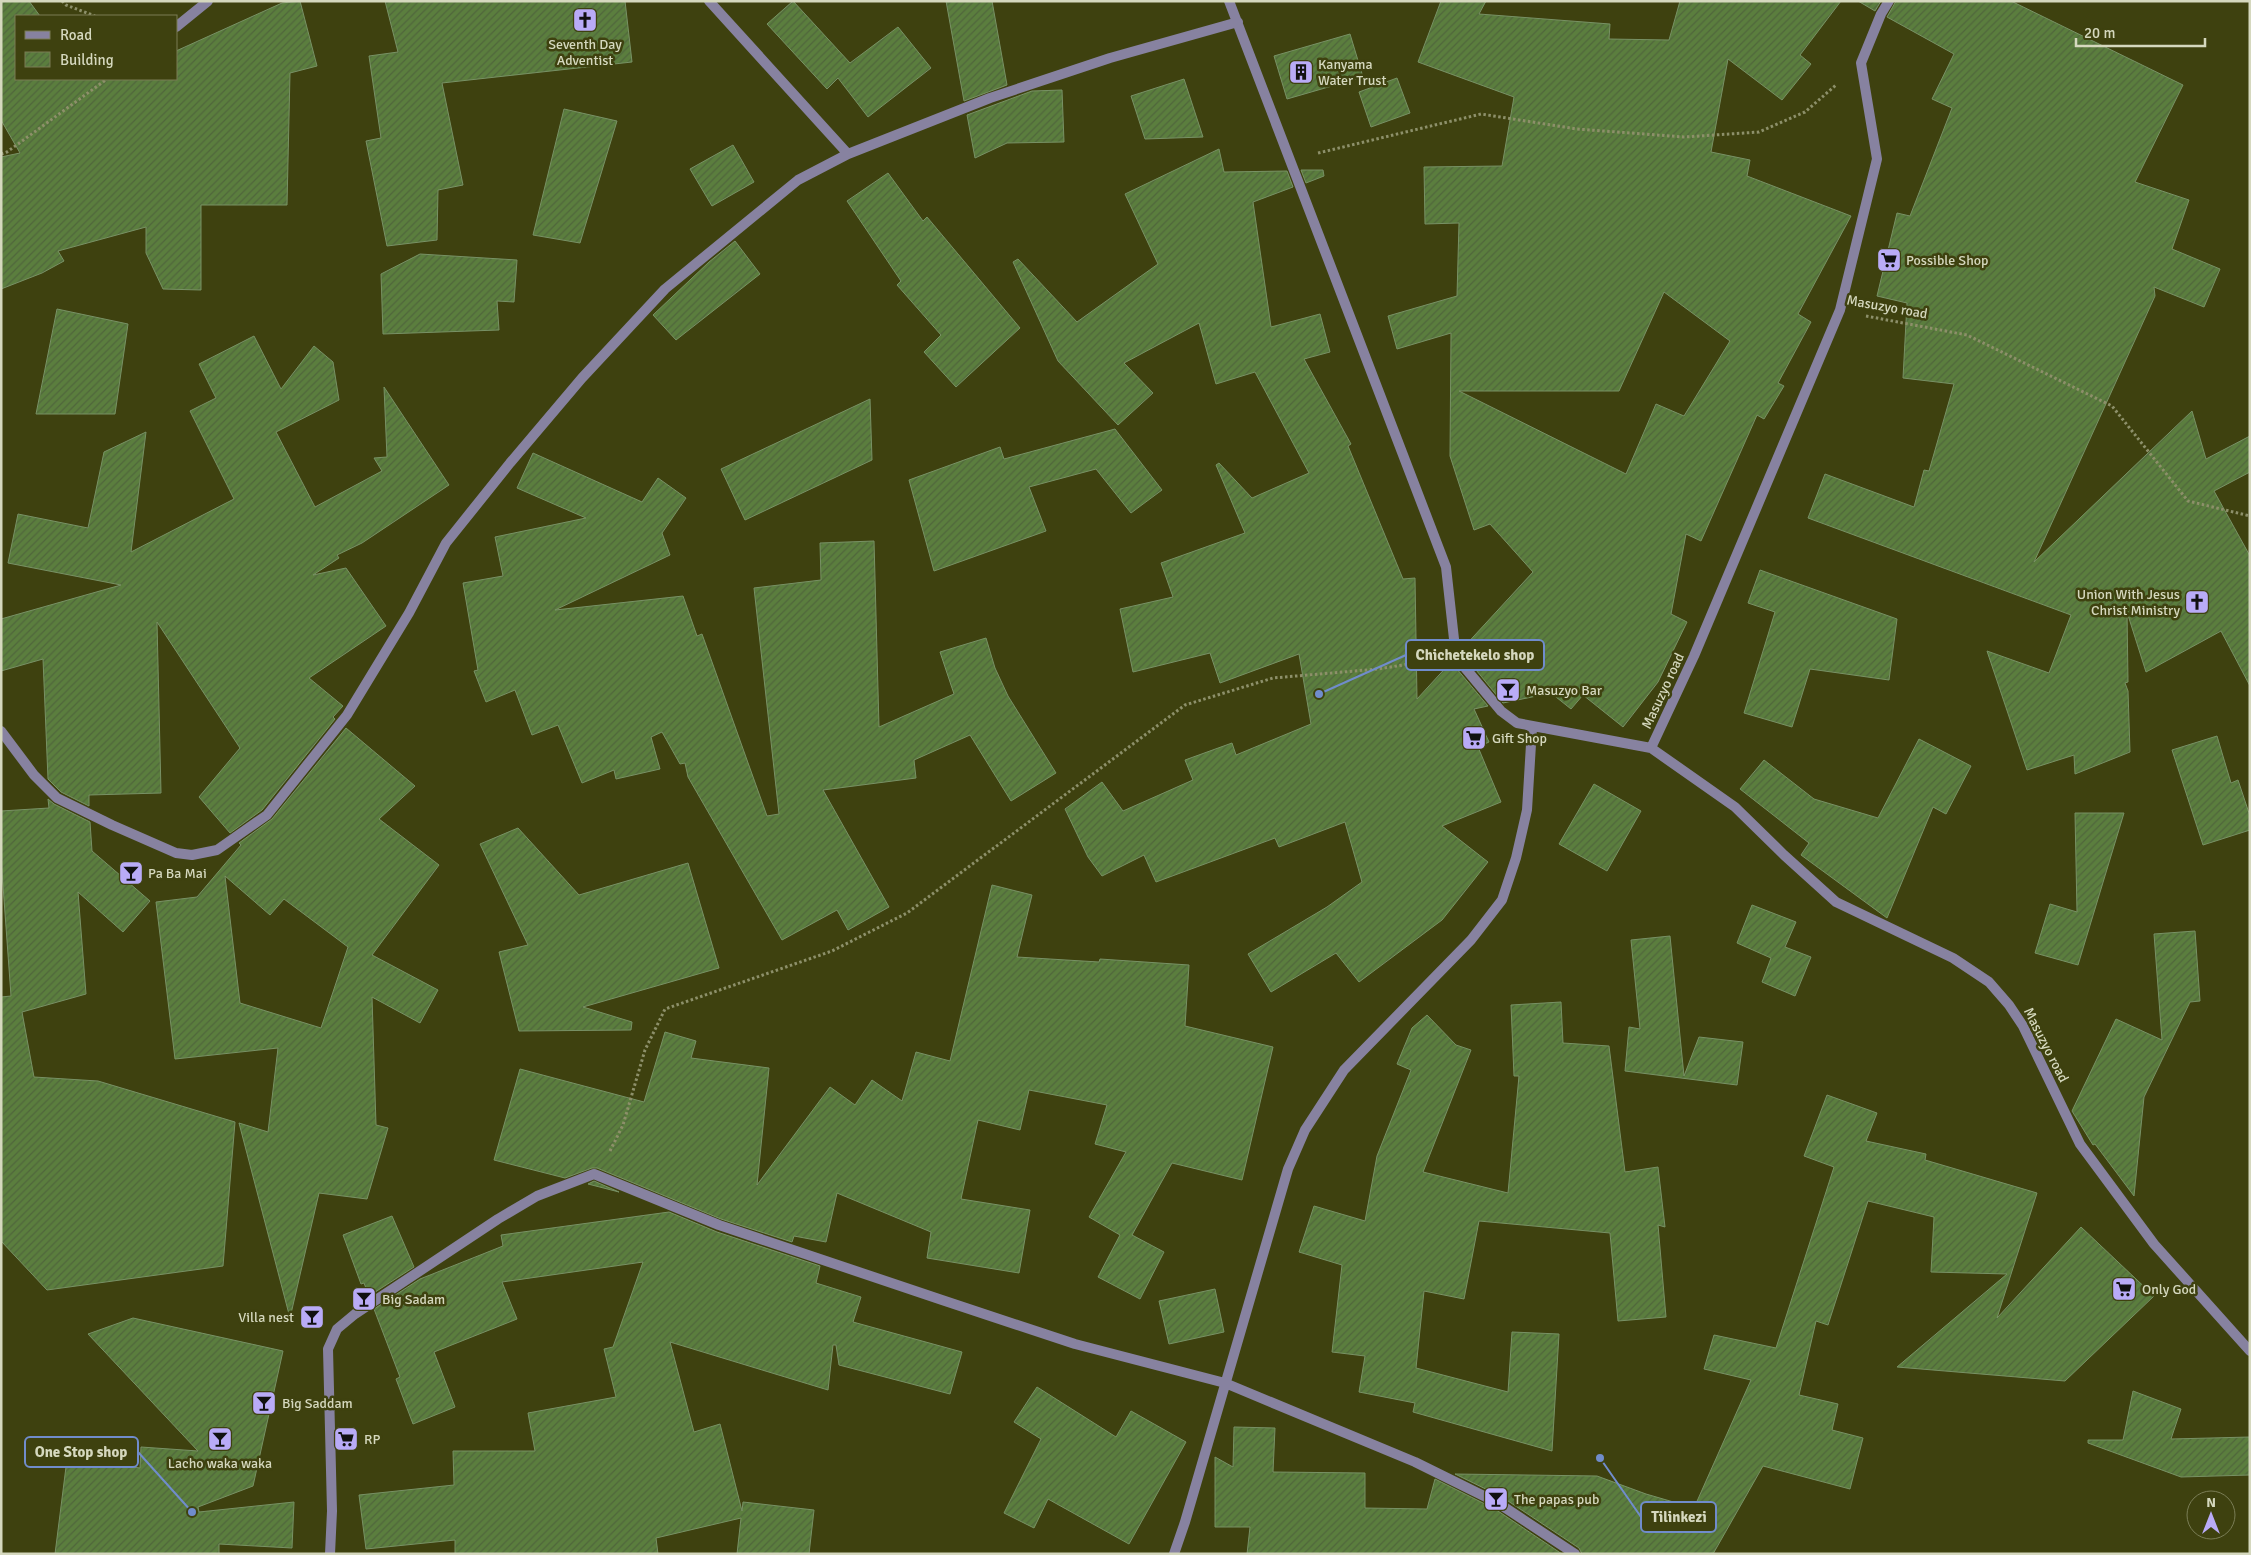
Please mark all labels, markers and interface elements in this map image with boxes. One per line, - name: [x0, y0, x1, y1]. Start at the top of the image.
- church icon: Seventh Day Adventist: [572, 7, 598, 33]
- legend: [15, 15, 178, 80]
- scale bar: [2076, 15, 2205, 47]
- text: 20 m: [2084, 24, 2115, 42]
- text: Road: [60, 26, 92, 44]
- place label: Seventh Day Adventist: [548, 36, 622, 69]
- text: Building: [60, 51, 114, 69]
- place label: Kanyama Water Trust: [1318, 56, 1386, 89]
- building icon: Kanyama Water Trust: [1288, 59, 1314, 85]
- supermarket icon: Possible Shop: [1876, 247, 1902, 273]
- place label: Possible Shop: [1906, 252, 1988, 269]
- street label: Masuzyo road: [1845, 292, 1929, 322]
- place label: Union With Jesus Christ Ministry: [2077, 586, 2180, 619]
- church icon: Union With Jesus Christ Ministry: [2184, 589, 2210, 615]
- callout: Chichetekelo shop: [1406, 640, 1544, 670]
- text: Chichetekelo shop: [1416, 646, 1534, 664]
- street label: Masuzyo road: [1638, 650, 1688, 732]
- bar icon: Masuzyo Bar: [1495, 677, 1521, 703]
- place label: Masuzyo Bar: [1526, 682, 1603, 699]
- supermarket icon: Gift Shop: [1461, 725, 1487, 751]
- place label: Gift Shop: [1492, 730, 1547, 747]
- bar icon: Pa Ba Mai: [118, 860, 144, 886]
- place label: Pa Ba Mai: [148, 865, 207, 882]
- street label: Masuzyo road: [2020, 1005, 2072, 1085]
- supermarket icon: Only God: [2111, 1276, 2137, 1302]
- place label: Only God: [2142, 1281, 2196, 1298]
- bar icon: Big Sadam: [351, 1286, 377, 1312]
- place label: Big Sadam: [382, 1291, 445, 1308]
- bar icon: Villa nest: [299, 1304, 325, 1330]
- place label: Villa nest: [238, 1309, 294, 1326]
- bar icon: Big Saddam: [251, 1390, 277, 1416]
- place label: Big Saddam: [282, 1395, 353, 1412]
- bar icon: Lacho waka waka: [207, 1426, 233, 1452]
- supermarket icon: RP: [333, 1426, 359, 1452]
- place label: RP: [364, 1431, 380, 1448]
- callout: One Stop shop: [25, 1437, 138, 1467]
- text: One Stop shop: [35, 1443, 127, 1461]
- place label: Lacho waka waka: [168, 1455, 272, 1472]
- bar icon: The papas pub: [1483, 1486, 1509, 1512]
- north arrow: [2186, 1490, 2236, 1540]
- place label: The papas pub: [1514, 1491, 1599, 1508]
- text: N: [2206, 1494, 2216, 1511]
- callout: Tilinkezi: [1641, 1502, 1716, 1532]
- text: Tilinkezi: [1651, 1508, 1707, 1526]

